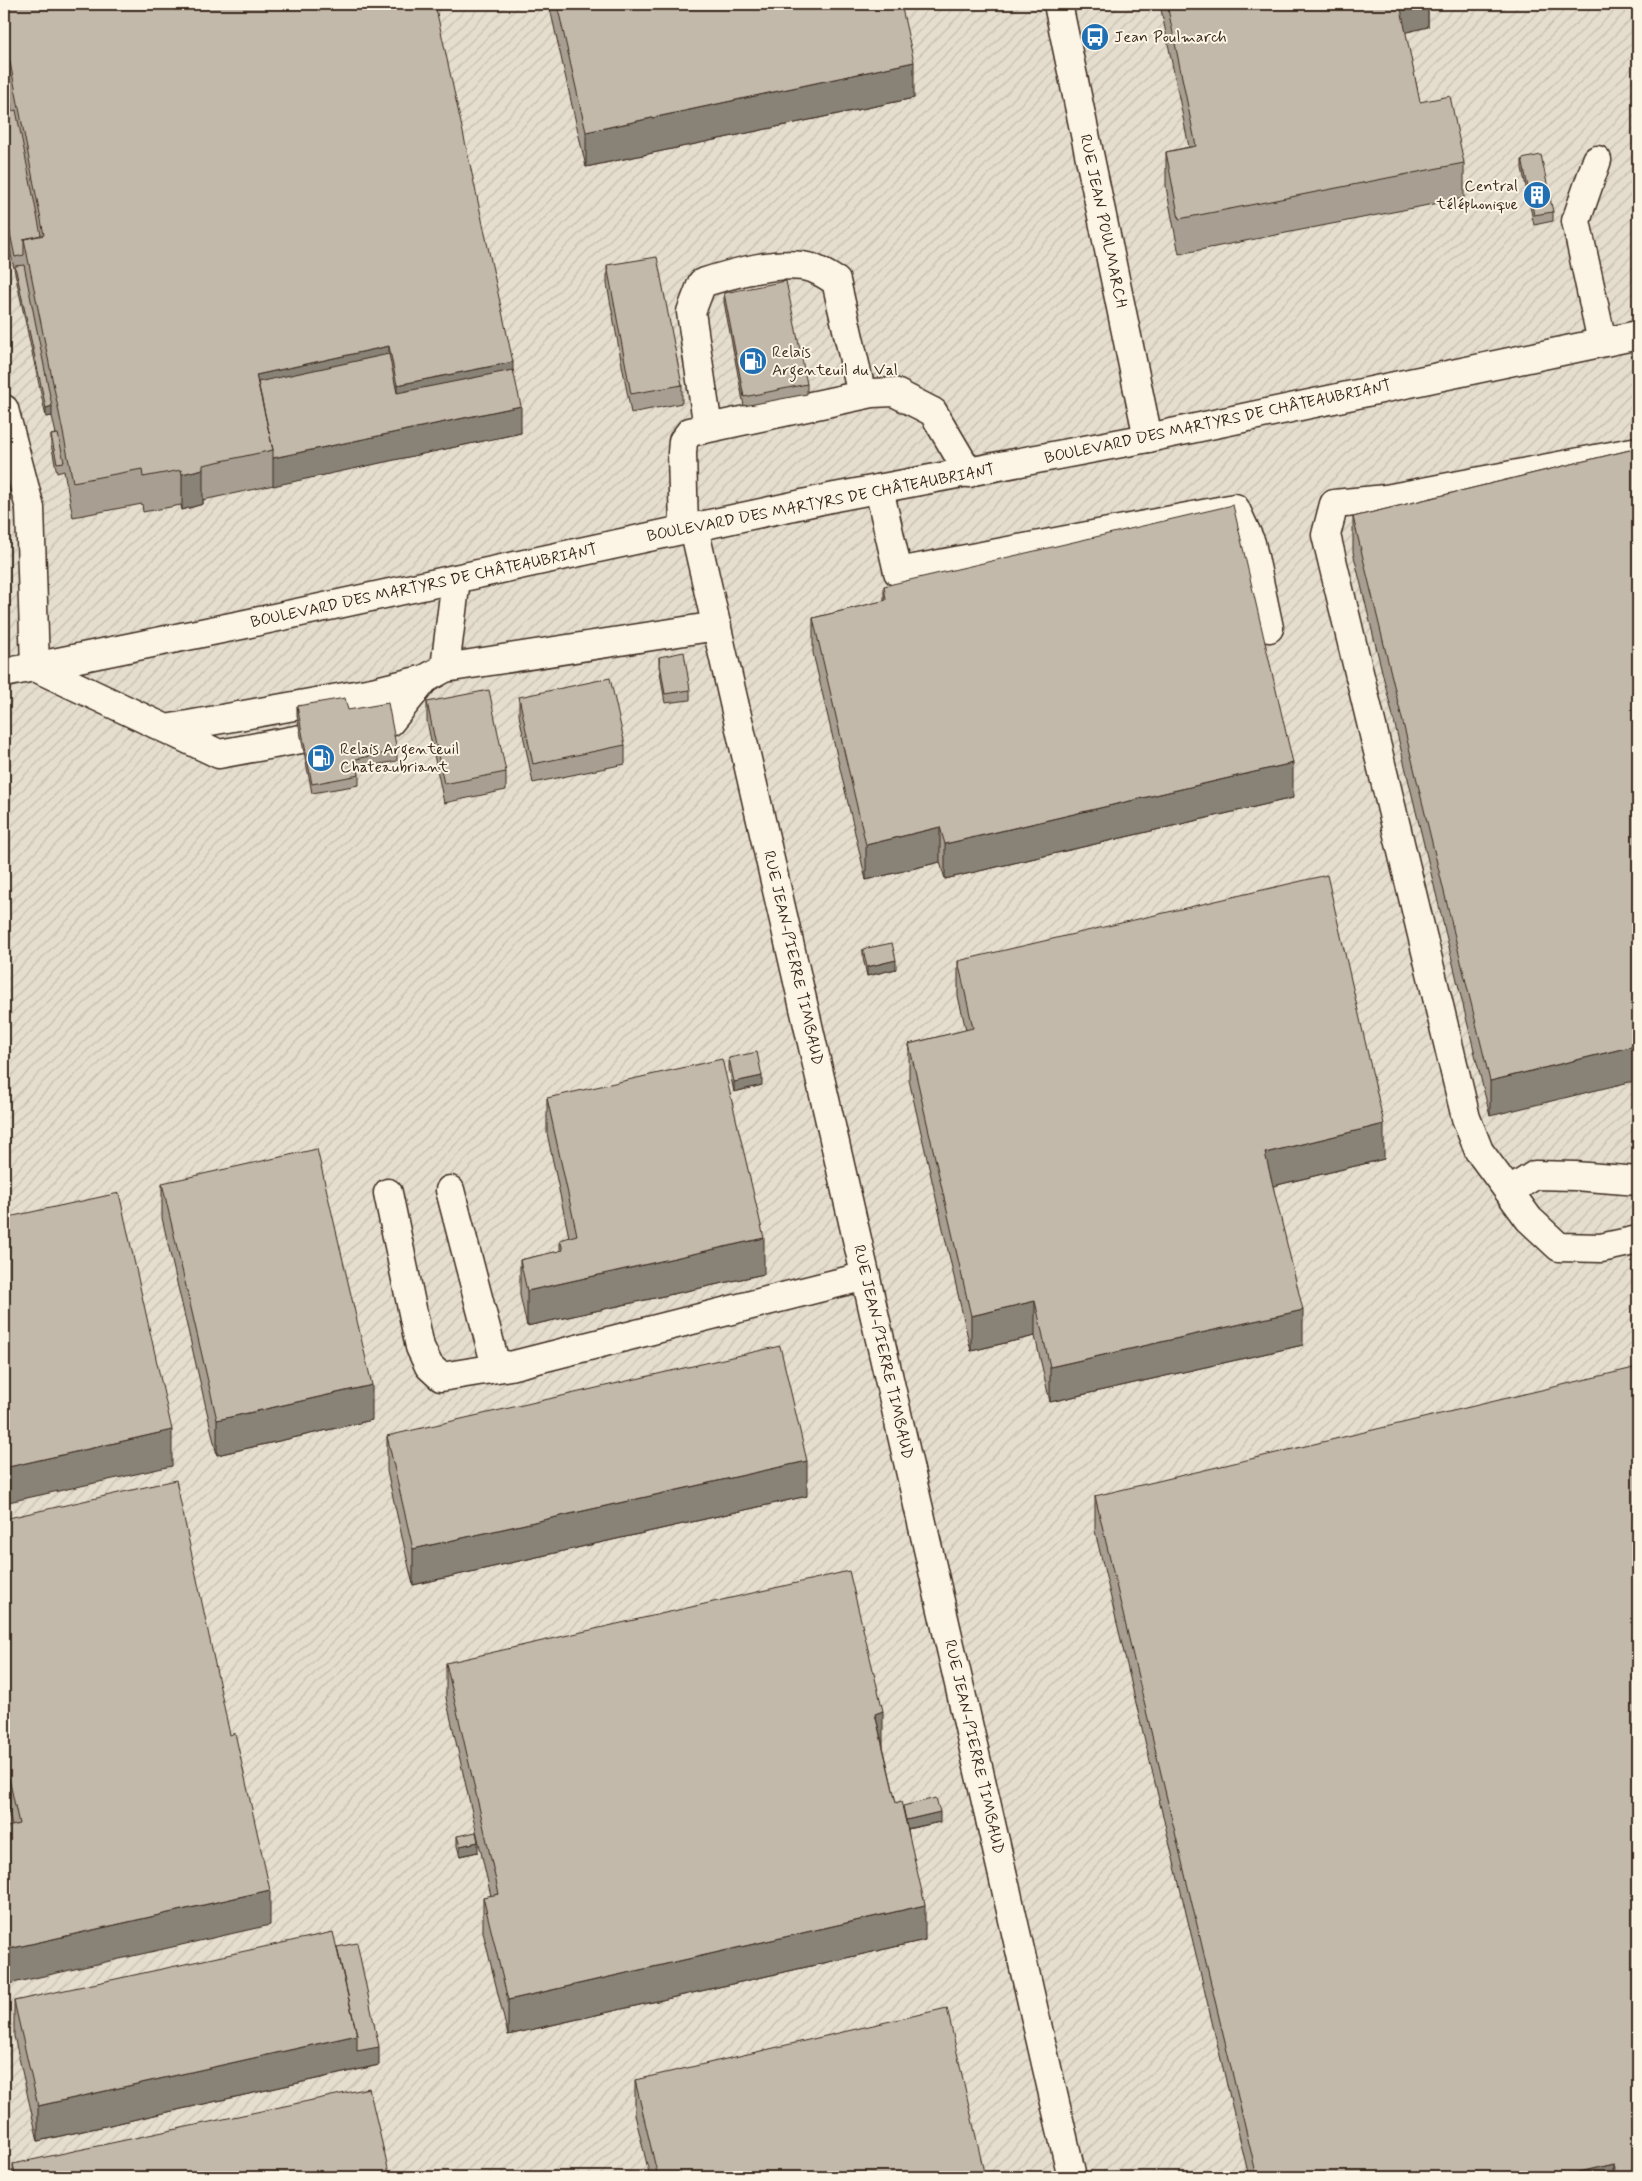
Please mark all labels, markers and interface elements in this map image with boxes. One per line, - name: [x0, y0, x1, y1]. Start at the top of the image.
- bus stop icon: Jean Poulmarch: [1080, 22, 1110, 52]
- place label: Jean Poulmarch: [1114, 27, 1227, 48]
- street label: RUE JEAN POULMARCH: [1074, 132, 1132, 310]
- place label: Central téléphonique: [1435, 176, 1518, 215]
- building icon: Central téléphonique: [1522, 180, 1552, 210]
- place label: Relais Argenteuil du Val: [772, 342, 898, 382]
- fuel station icon: Relais Argenteuil du Val: [738, 346, 768, 376]
- street label: BOULEVARD DES MARTYRS DE CHÂTEAUBRIANT: [1043, 375, 1393, 469]
- street label: BOULEVARD DES MARTYRS DE CHÂTEAUBRIANT: [645, 459, 997, 547]
- street label: BOULEVARD DES MARTYRS DE CHÂTEAUBRIANT: [249, 539, 599, 633]
- place label: Relais Argenteuil Chateaubriant: [340, 739, 459, 778]
- fuel station icon: Relais Argenteuil Chateaubriant: [306, 743, 336, 773]
- street label: RUE JEAN-PIERRE TIMBAUD: [758, 849, 828, 1067]
- street label: RUE JEAN-PIERRE TIMBAUD: [848, 1243, 918, 1461]
- street label: RUE JEAN-PIERRE TIMBAUD: [939, 1638, 1009, 1856]

